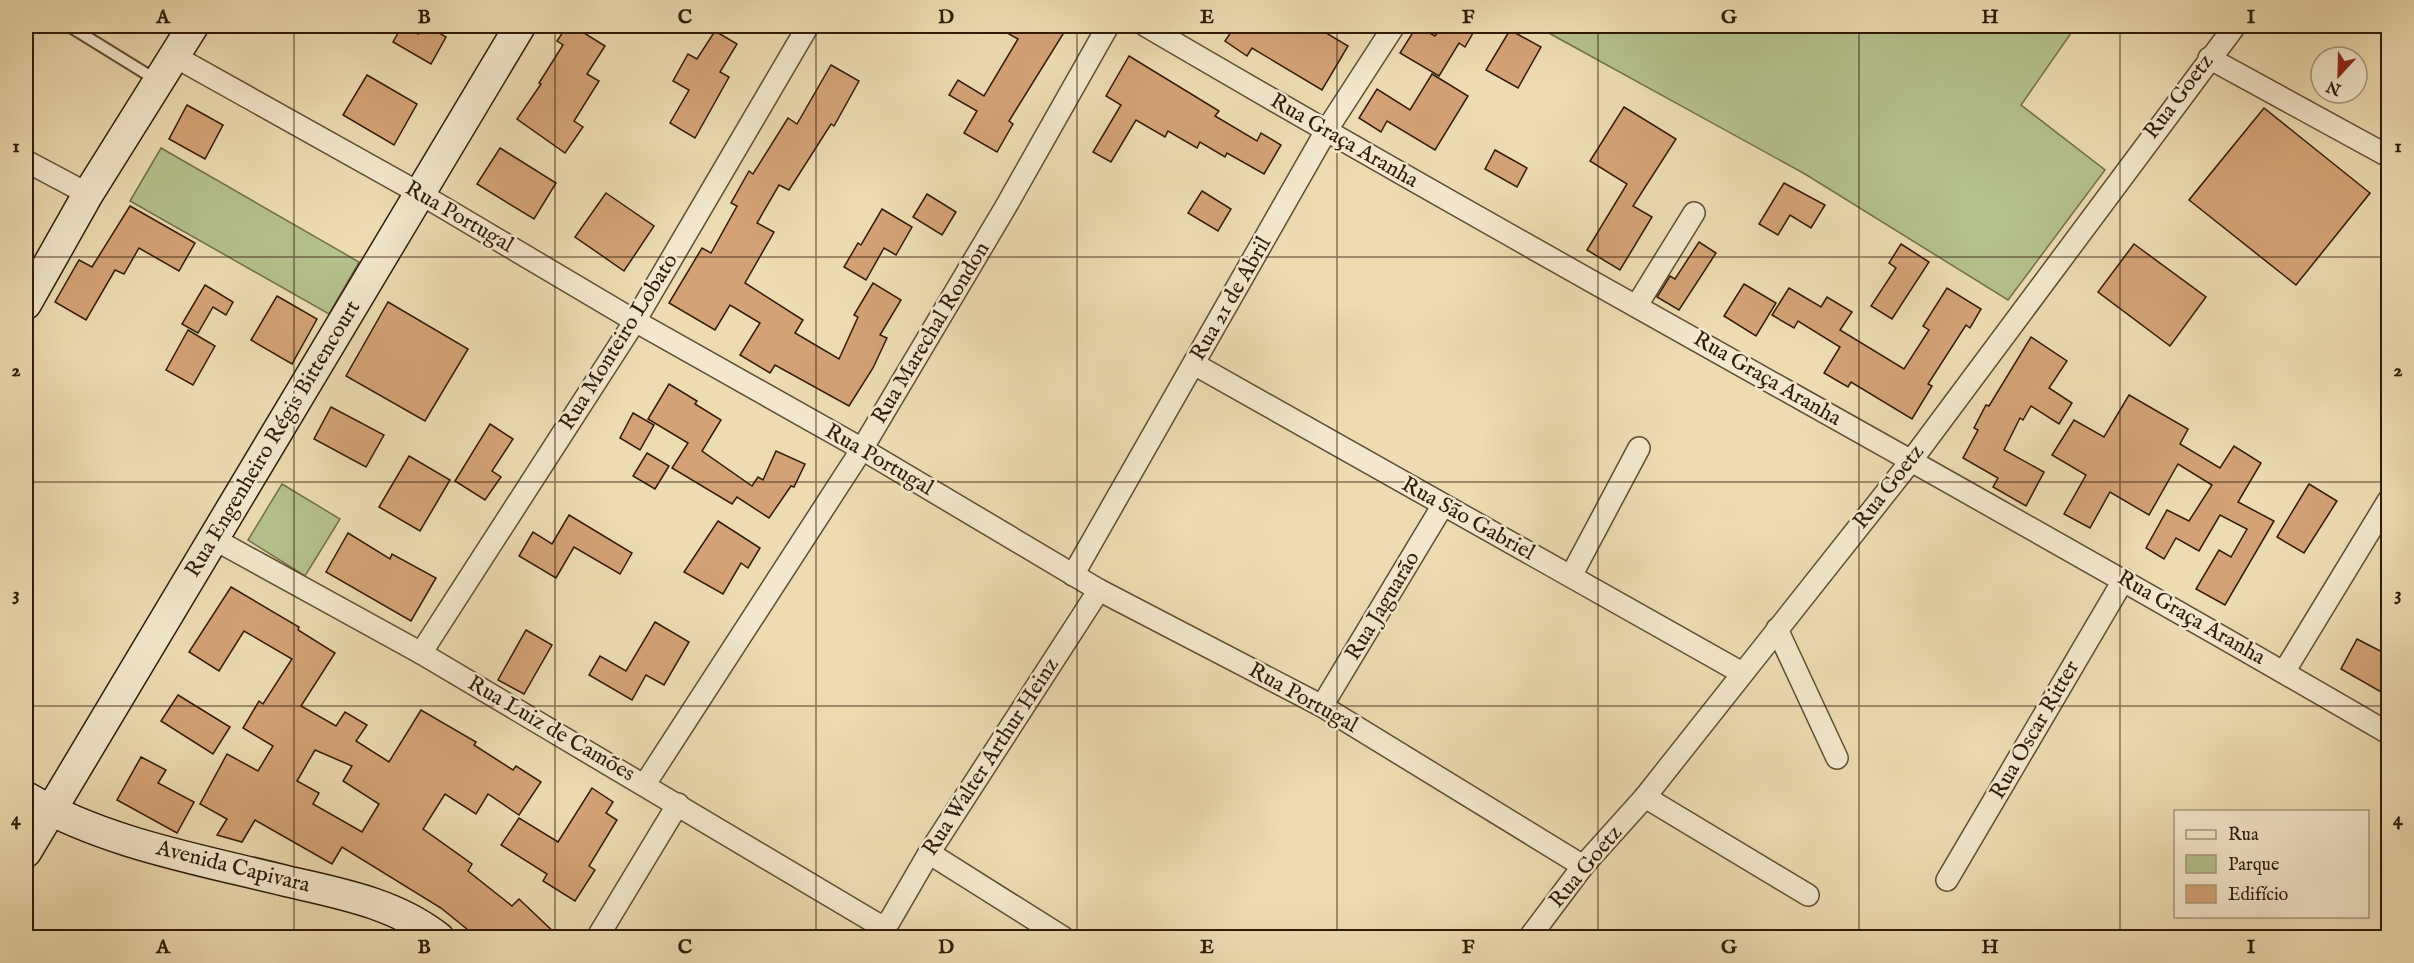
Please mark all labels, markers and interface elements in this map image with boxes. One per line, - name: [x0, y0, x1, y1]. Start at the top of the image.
- text: A: [155, 5, 171, 30]
- text: B: [417, 5, 431, 30]
- text: C: [678, 5, 692, 30]
- text: D: [938, 5, 954, 30]
- text: E: [1200, 5, 1214, 30]
- text: F: [1462, 5, 1475, 30]
- text: G: [1721, 5, 1738, 30]
- text: H: [1981, 5, 1999, 30]
- text: I: [2247, 5, 2256, 30]
- north arrow: [2309, 45, 2369, 105]
- street label: Rua Goetz: [2138, 49, 2220, 145]
- text: N: [2324, 75, 2345, 99]
- street label: Rua Graça Aranha: [1265, 87, 1424, 195]
- text: 1: [12, 134, 20, 159]
- text: 1: [2394, 134, 2402, 159]
- street label: Rua Portugal: [400, 175, 518, 259]
- street label: Rua 21 de Abril: [1184, 232, 1278, 366]
- street label: Rua Marechal Rondon: [866, 237, 997, 429]
- street label: Rua Monteiro Lobato: [553, 248, 685, 435]
- street label: Rua Engenheiro Régis Bittencourt: [179, 295, 367, 583]
- street label: Rua Graça Aranha: [1688, 325, 1847, 433]
- text: 2: [11, 358, 21, 383]
- text: 2: [2393, 358, 2403, 383]
- street label: Rua Portugal: [820, 418, 938, 502]
- street label: Rua Goetz: [1847, 439, 1931, 535]
- street label: Rua São Gabriel: [1396, 471, 1540, 567]
- street label: Rua Jaguarão: [1339, 546, 1427, 666]
- street label: Rua Graça Aranha: [2112, 564, 2271, 672]
- text: 3: [12, 582, 20, 607]
- text: 3: [2394, 582, 2402, 607]
- street label: Rua Walter Arthur Heinz: [916, 653, 1066, 861]
- street label: Rua Portugal: [1243, 656, 1363, 740]
- street label: Rua Oscar Ritter: [1984, 656, 2086, 804]
- street label: Rua Luiz de Camões: [462, 670, 640, 788]
- text: 4: [11, 807, 22, 832]
- text: 4: [2393, 807, 2404, 832]
- legend: [2174, 810, 2369, 918]
- street label: Rua Goetz: [1543, 820, 1629, 914]
- text: Rua: [2228, 824, 2259, 847]
- street label: Avenida Capivara: [152, 834, 313, 900]
- text: Parque: [2228, 854, 2279, 877]
- text: Edifício: [2228, 884, 2289, 907]
- text: A: [155, 935, 171, 960]
- text: B: [417, 935, 431, 960]
- text: C: [678, 935, 692, 960]
- text: D: [938, 935, 954, 960]
- text: E: [1200, 935, 1214, 960]
- text: F: [1462, 935, 1475, 960]
- text: G: [1721, 935, 1738, 960]
- text: H: [1981, 935, 1999, 960]
- text: I: [2247, 935, 2256, 960]

